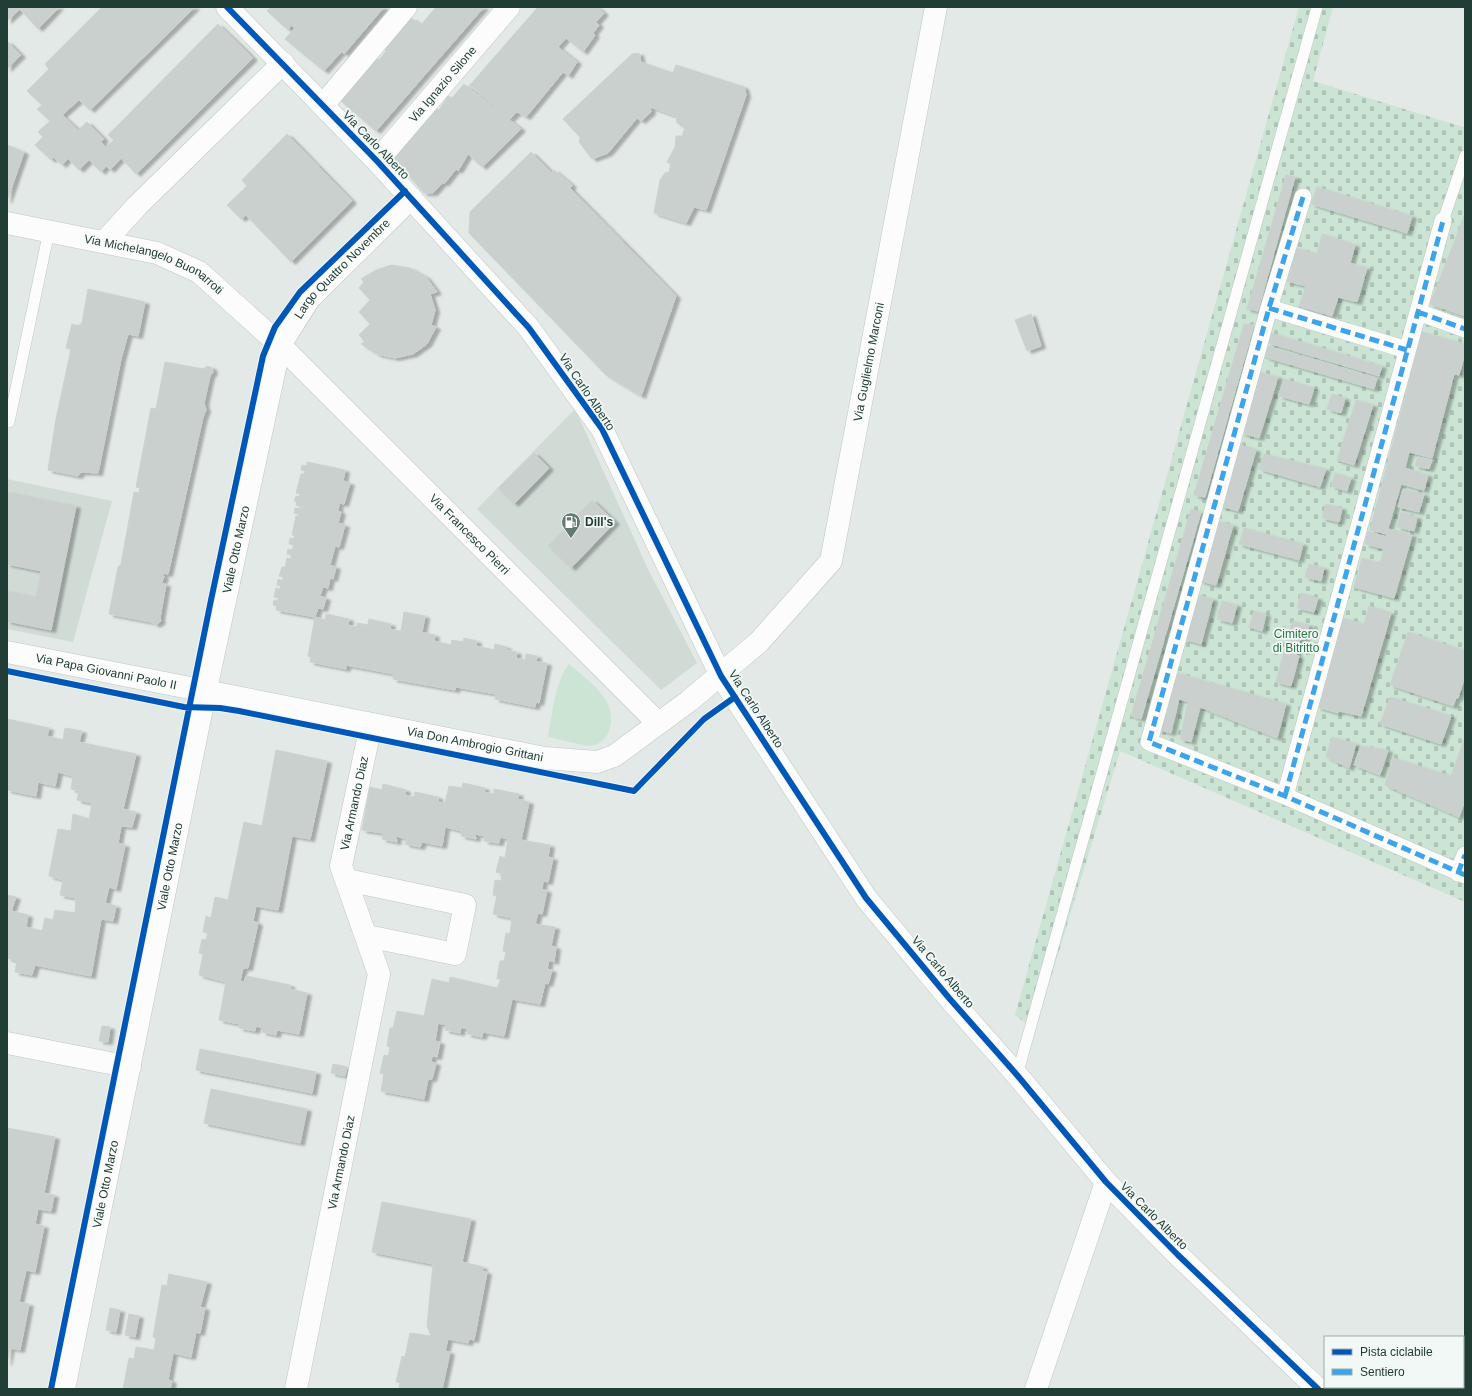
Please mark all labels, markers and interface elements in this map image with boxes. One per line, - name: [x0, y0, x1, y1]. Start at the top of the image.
- street label: Via Ignazio Silone: [406, 43, 479, 125]
- street label: Via Carlo Alberto: [340, 108, 412, 182]
- street label: Largo Quattro Novembre: [291, 216, 393, 321]
- street label: Via Michelangelo Buonarroti: [83, 232, 226, 297]
- street label: Via Guglielmo Marconi: [851, 301, 887, 423]
- street label: Via Carlo Alberto: [556, 351, 618, 433]
- street label: Via Francesco Pierri: [426, 491, 513, 578]
- street label: Viale Otto Marzo: [220, 504, 252, 595]
- fuel station icon: Dill's: [560, 511, 582, 539]
- place label: Dill's: [585, 515, 614, 529]
- park label: Cimitero di Bitritto: [1273, 627, 1320, 655]
- street label: Via Papa Giovanni Paolo II: [34, 651, 178, 692]
- street label: Via Carlo Alberto: [726, 668, 787, 751]
- street label: Via Don Ambrogio Grittani: [406, 724, 544, 764]
- street label: Via Armando Diaz: [338, 755, 371, 852]
- street label: Viale Otto Marzo: [154, 821, 186, 912]
- street label: Via Carlo Alberto: [909, 933, 977, 1011]
- street label: Via Armando Diaz: [325, 1114, 358, 1211]
- street label: Viale Otto Marzo: [90, 1139, 121, 1229]
- street label: Via Carlo Alberto: [1117, 1179, 1191, 1253]
- legend: [1324, 1336, 1464, 1388]
- text: Pista ciclabile: [1360, 1345, 1433, 1359]
- text: Sentiero: [1360, 1365, 1405, 1379]

